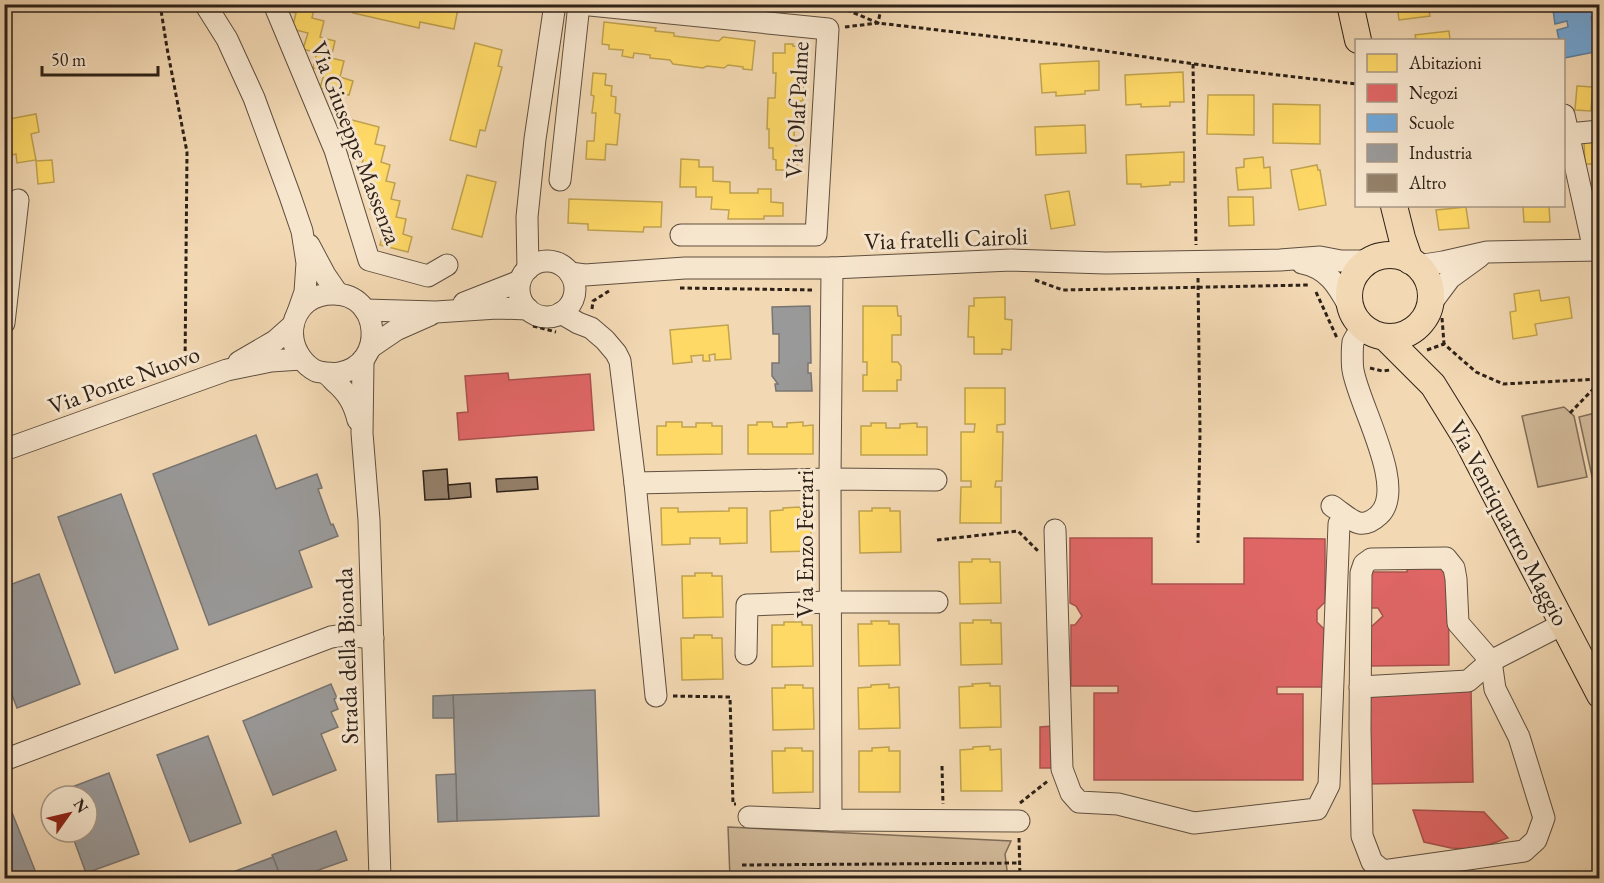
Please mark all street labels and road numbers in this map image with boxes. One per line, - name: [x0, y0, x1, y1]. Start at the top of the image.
- street label: Via Giuseppe Massenza: [303, 37, 410, 249]
- street label: Via Olaf Palme: [777, 41, 816, 179]
- street label: Via fratelli Cairoli: [864, 220, 1029, 257]
- street label: Via Ponte Nuovo: [44, 338, 204, 421]
- street label: Via Ventiquattro Maggio: [1442, 414, 1577, 631]
- street label: Via Enzo Ferrari: [789, 470, 820, 618]
- street label: Strada della Bionda: [328, 567, 365, 745]

